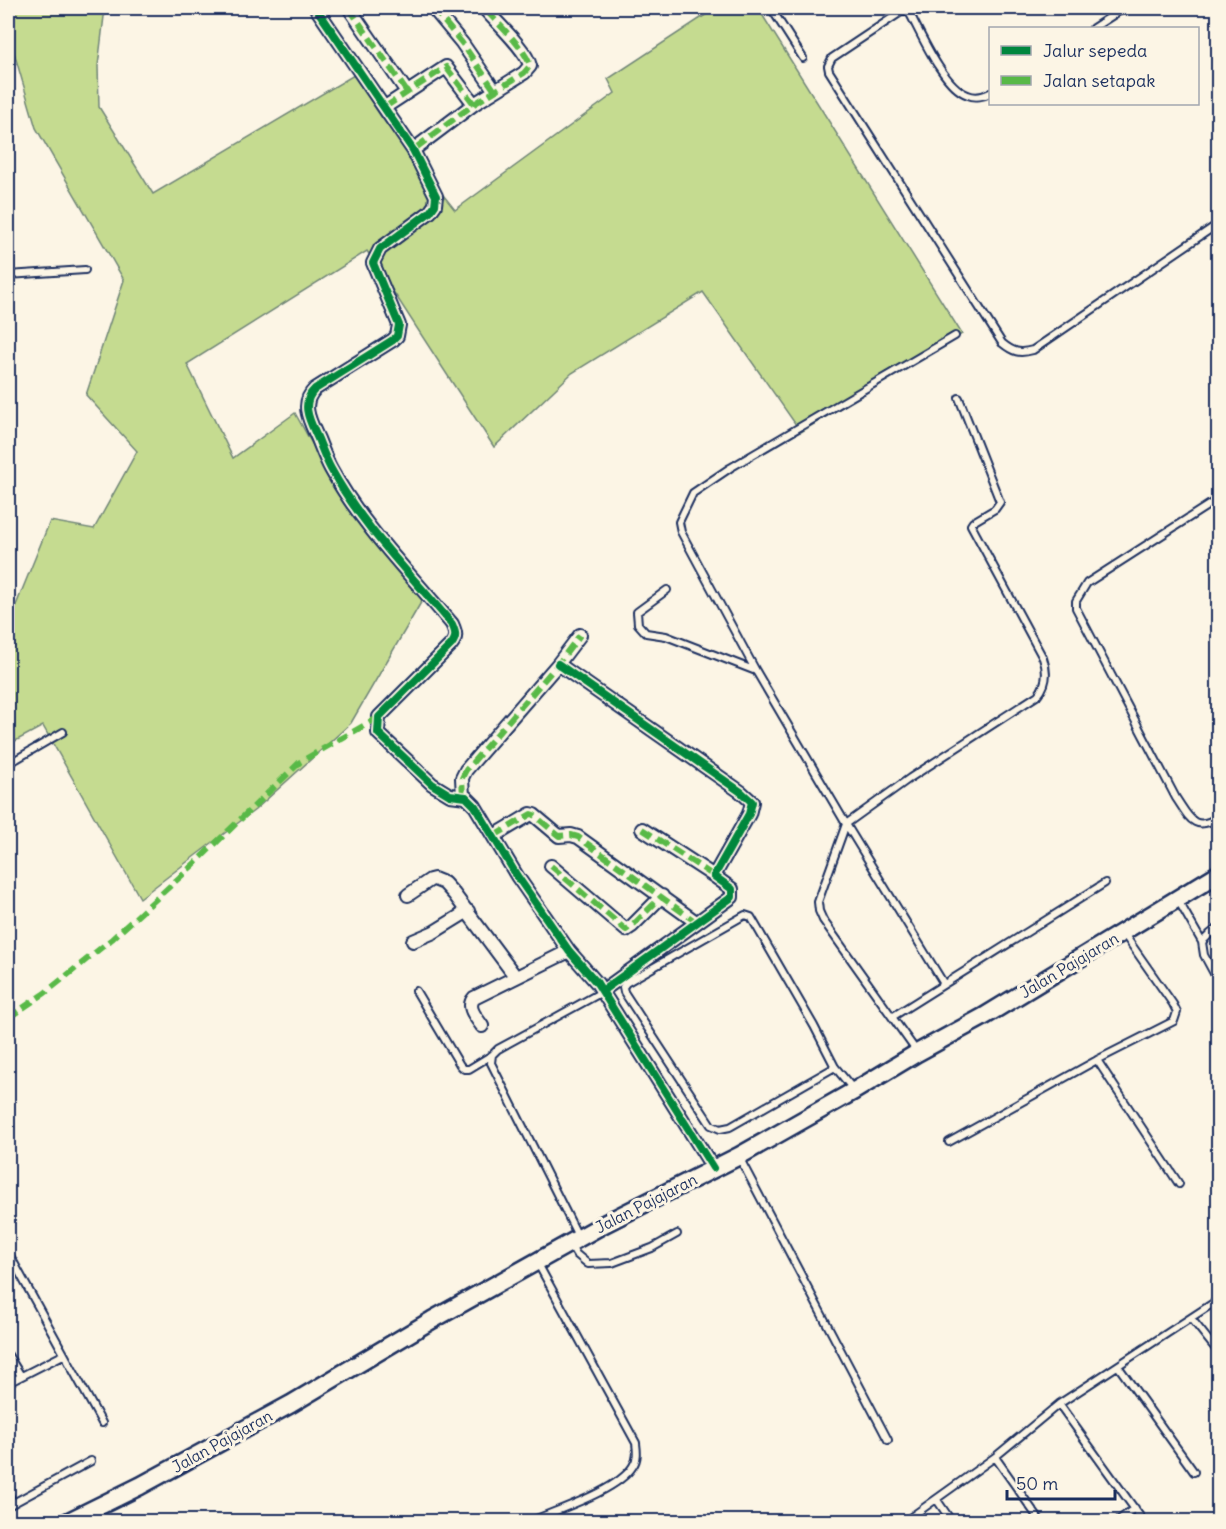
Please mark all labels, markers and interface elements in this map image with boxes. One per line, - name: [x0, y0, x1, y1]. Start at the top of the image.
- legend: [989, 27, 1199, 105]
- text: Jalur sepeda: [1043, 39, 1147, 62]
- text: Jalan setapak: [1043, 69, 1155, 92]
- street label: Jalan Pajajaran: [1016, 928, 1122, 1002]
- street label: Jalan Pajajaran: [592, 1169, 700, 1237]
- street label: Jalan Pajajaran: [168, 1405, 276, 1477]
- scale bar: [1007, 1463, 1115, 1501]
- text: 50 m: [1016, 1472, 1058, 1495]

